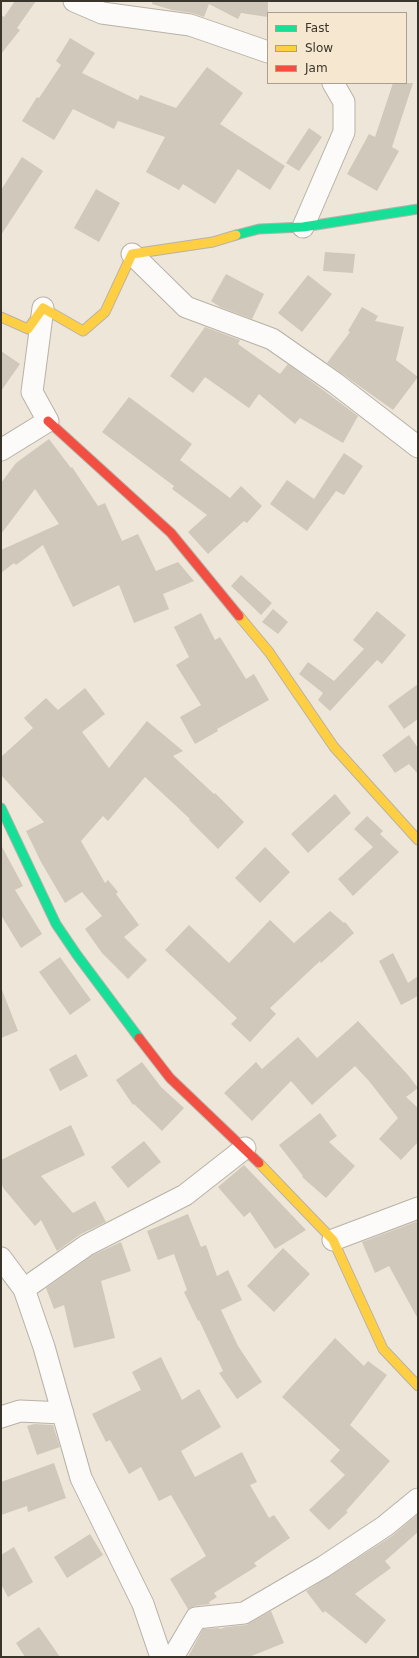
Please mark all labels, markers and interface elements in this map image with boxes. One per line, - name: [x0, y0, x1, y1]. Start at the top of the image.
- legend: [267, 12, 407, 84]
- text: Fast: [305, 21, 329, 35]
- text: Slow: [305, 41, 333, 55]
- text: Jam: [305, 61, 328, 75]

